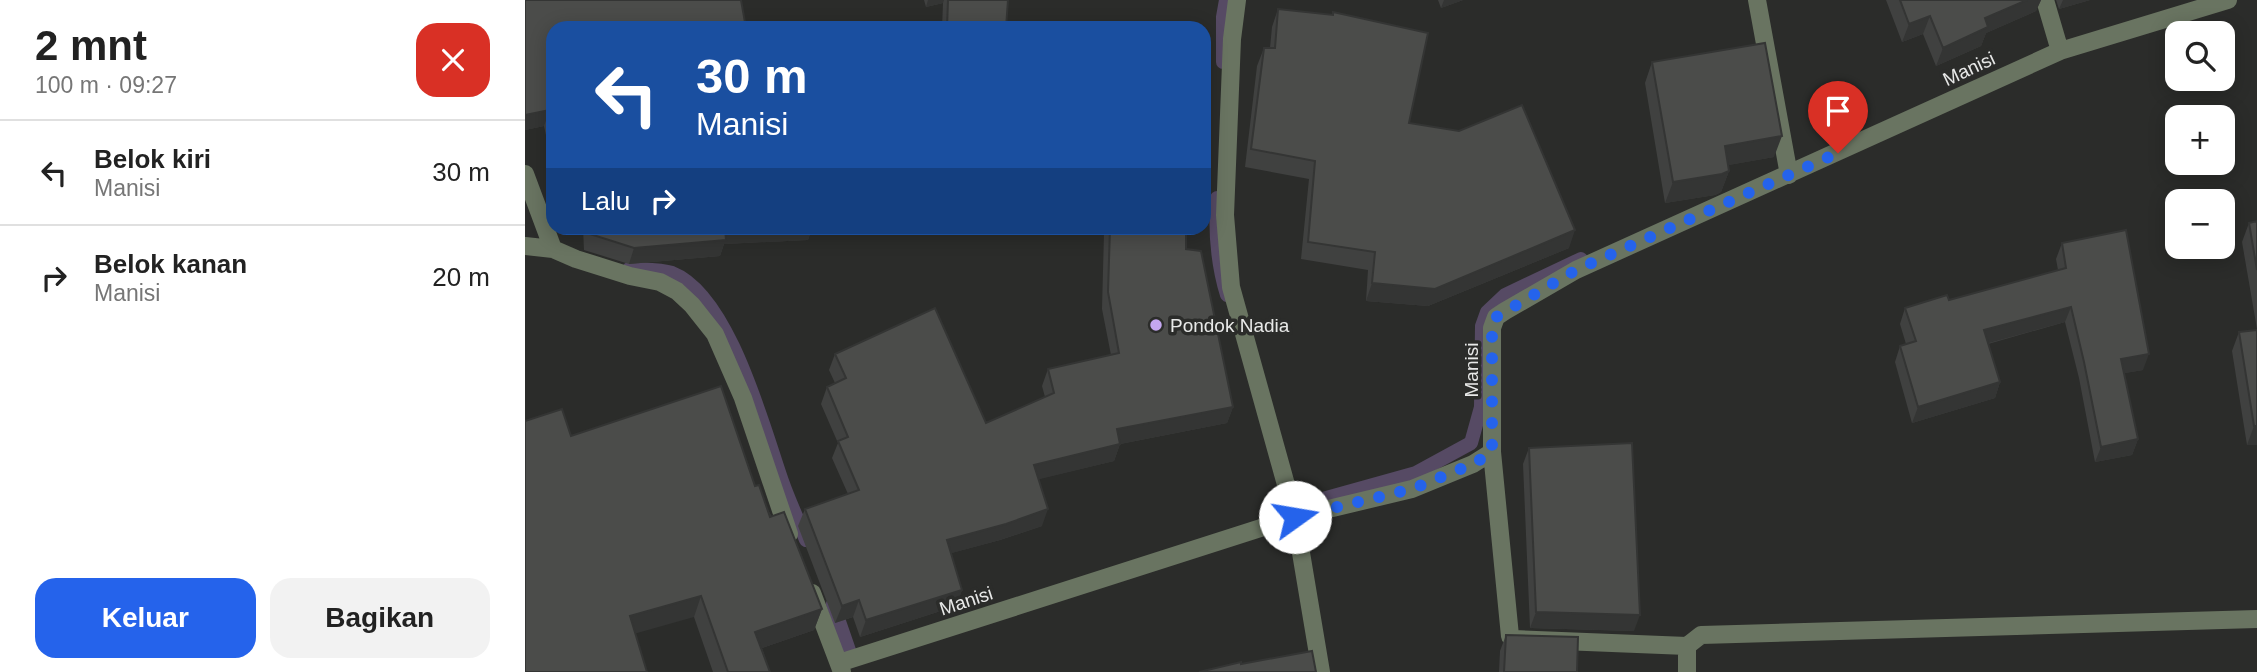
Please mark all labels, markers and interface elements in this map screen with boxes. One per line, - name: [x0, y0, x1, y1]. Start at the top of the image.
- map controls: [2165, 21, 2235, 259]
- button: search: [2165, 21, 2235, 91]
- text: 2 mnt: [35, 22, 147, 69]
- button: close: [416, 23, 490, 97]
- street label: Manisi: [1940, 48, 1998, 90]
- icon: left: [581, 49, 672, 140]
- text: 30 m: [696, 49, 808, 103]
- text: 100 m · 09:27: [35, 72, 177, 98]
- pin: [1808, 81, 1868, 153]
- icon: arrive: [1819, 92, 1857, 130]
- button: +: [2165, 105, 2235, 175]
- text: Manisi: [696, 106, 788, 142]
- text: Belok kiri: [94, 144, 211, 174]
- icon: left: [35, 154, 73, 192]
- text: 30 m: [432, 157, 490, 187]
- text: Manisi: [94, 175, 160, 201]
- icon: right: [644, 182, 682, 220]
- text: Lalu: [581, 186, 630, 216]
- button: −: [2165, 189, 2235, 259]
- text: Belok kanan: [94, 249, 247, 279]
- icon: right: [35, 259, 73, 297]
- text: 20 m: [432, 262, 490, 292]
- text: Manisi: [94, 280, 160, 306]
- place label: Pondok Nadia: [1170, 315, 1290, 336]
- marker: Pondok Nadia: [1148, 317, 1164, 333]
- street label: Manisi: [1461, 343, 1482, 397]
- position arrow: [1258, 480, 1332, 554]
- button: Keluar: [35, 578, 256, 658]
- button: Bagikan: [270, 578, 490, 658]
- street label: Manisi: [937, 583, 995, 619]

